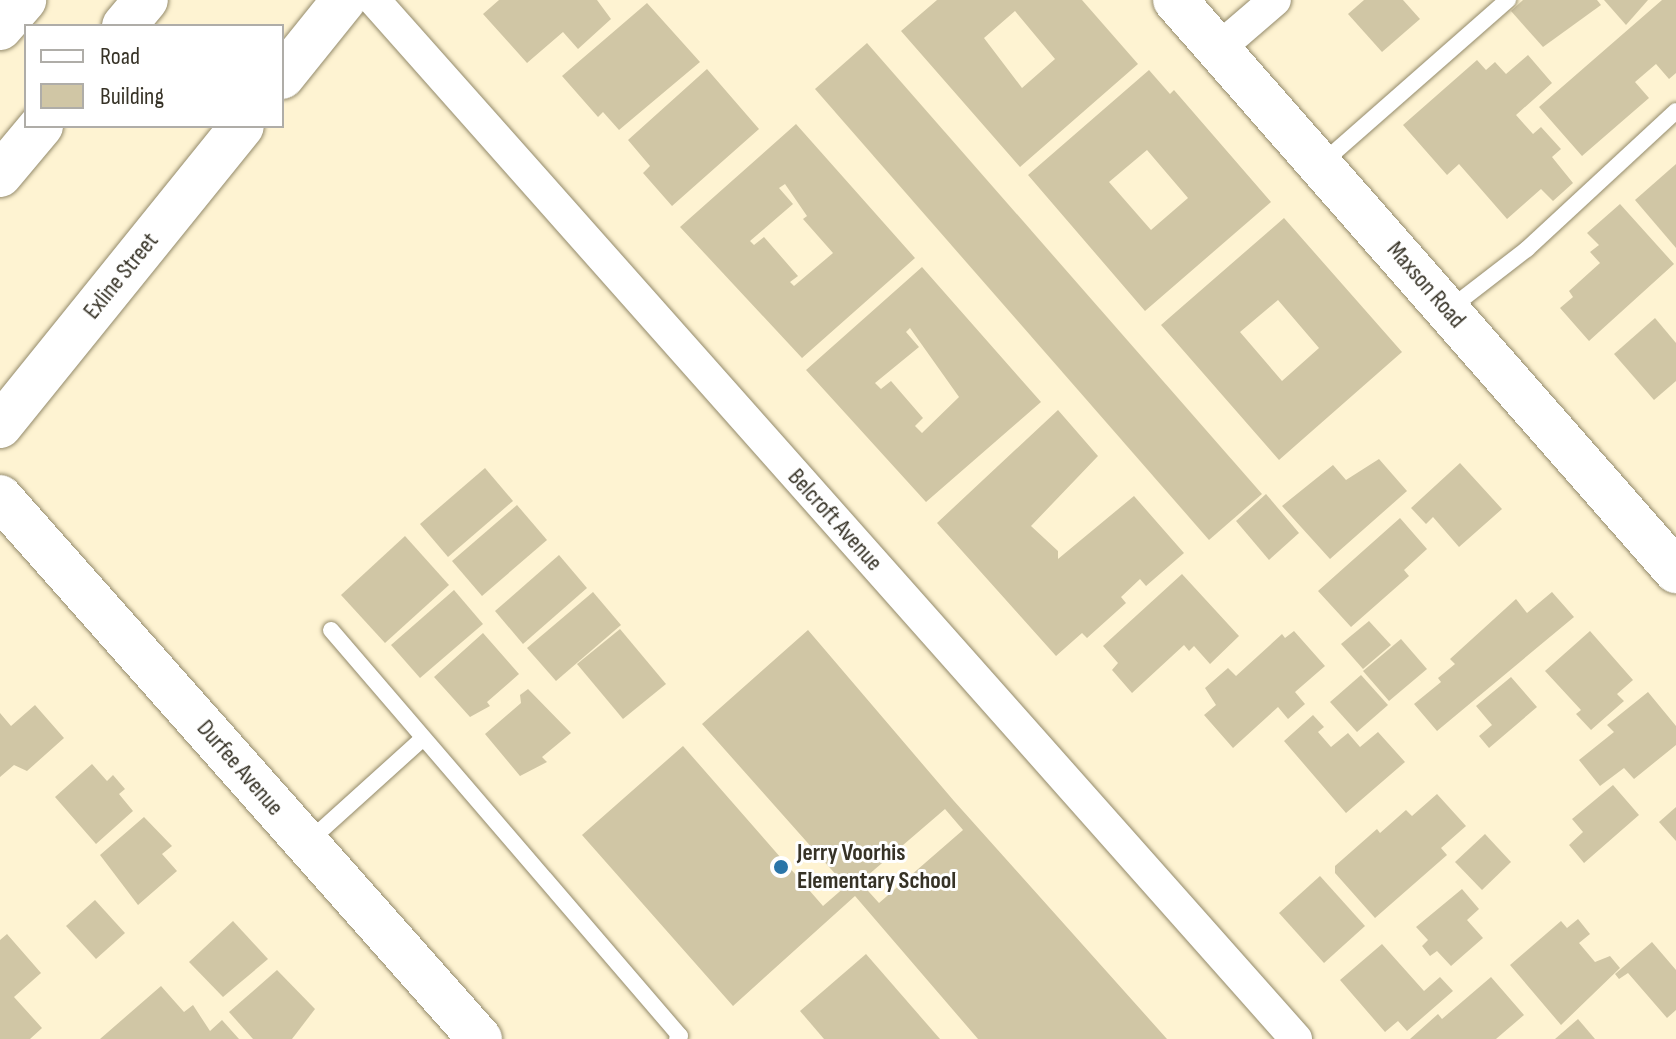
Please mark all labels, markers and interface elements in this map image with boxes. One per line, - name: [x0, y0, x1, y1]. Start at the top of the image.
- legend: [24, 24, 284, 128]
- text: Road: [100, 42, 140, 71]
- text: Building: [100, 82, 164, 111]
- street label: Exline Street: [77, 227, 165, 325]
- street label: Maxson Road: [1381, 236, 1471, 334]
- street label: Belcroft Avenue: [782, 463, 888, 577]
- street label: Durfee Avenue: [191, 714, 289, 822]
- place label: Jerry Voorhis Elementary School: [797, 839, 956, 895]
- marker: Jerry Voorhis Elementary School: [772, 858, 790, 876]

